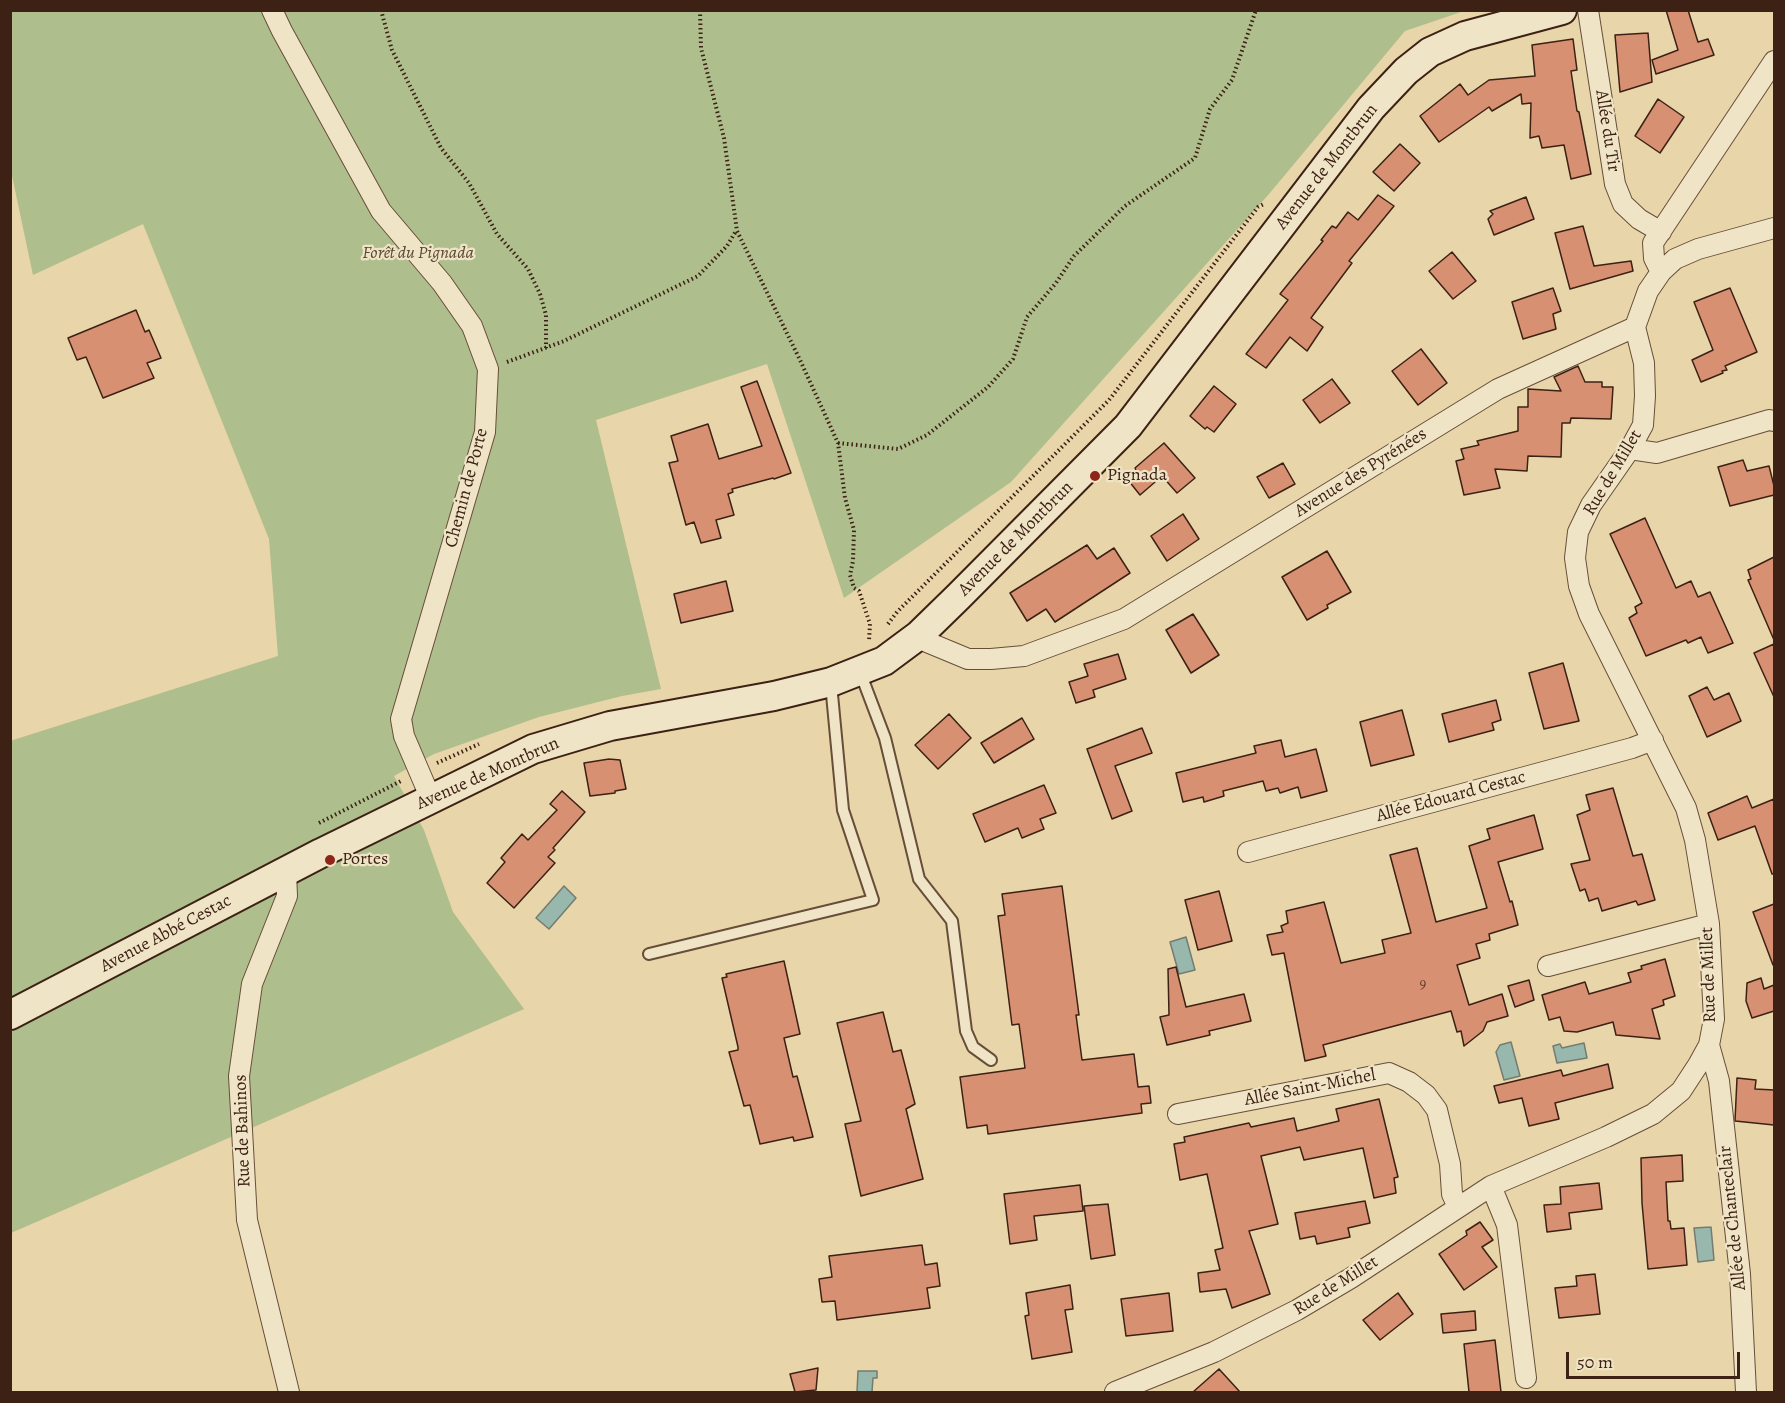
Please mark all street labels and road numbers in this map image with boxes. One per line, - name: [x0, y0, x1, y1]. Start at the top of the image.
- street label: Allée du Tir: [1590, 88, 1624, 174]
- street label: Avenue de Montbrun: [1271, 100, 1383, 234]
- street label: Avenue des Pyrénées: [1291, 424, 1431, 522]
- street label: Chemin de Porte: [441, 426, 493, 550]
- street label: Rue de Millet: [1579, 426, 1647, 520]
- street label: Avenue de Montbrun: [954, 477, 1078, 601]
- street label: Avenue de Montbrun: [413, 733, 563, 815]
- street label: Allée Edouard Cestac: [1374, 767, 1528, 827]
- street label: Avenue Abbé Cestac: [97, 890, 235, 978]
- street label: Rue de Millet: [1697, 927, 1721, 1023]
- street label: Allée Saint-Michel: [1243, 1065, 1377, 1111]
- street label: Rue de Bahinos: [230, 1074, 256, 1188]
- street label: Allée de Chanteclair: [1715, 1145, 1751, 1291]
- street label: Rue de Millet: [1290, 1251, 1382, 1321]

